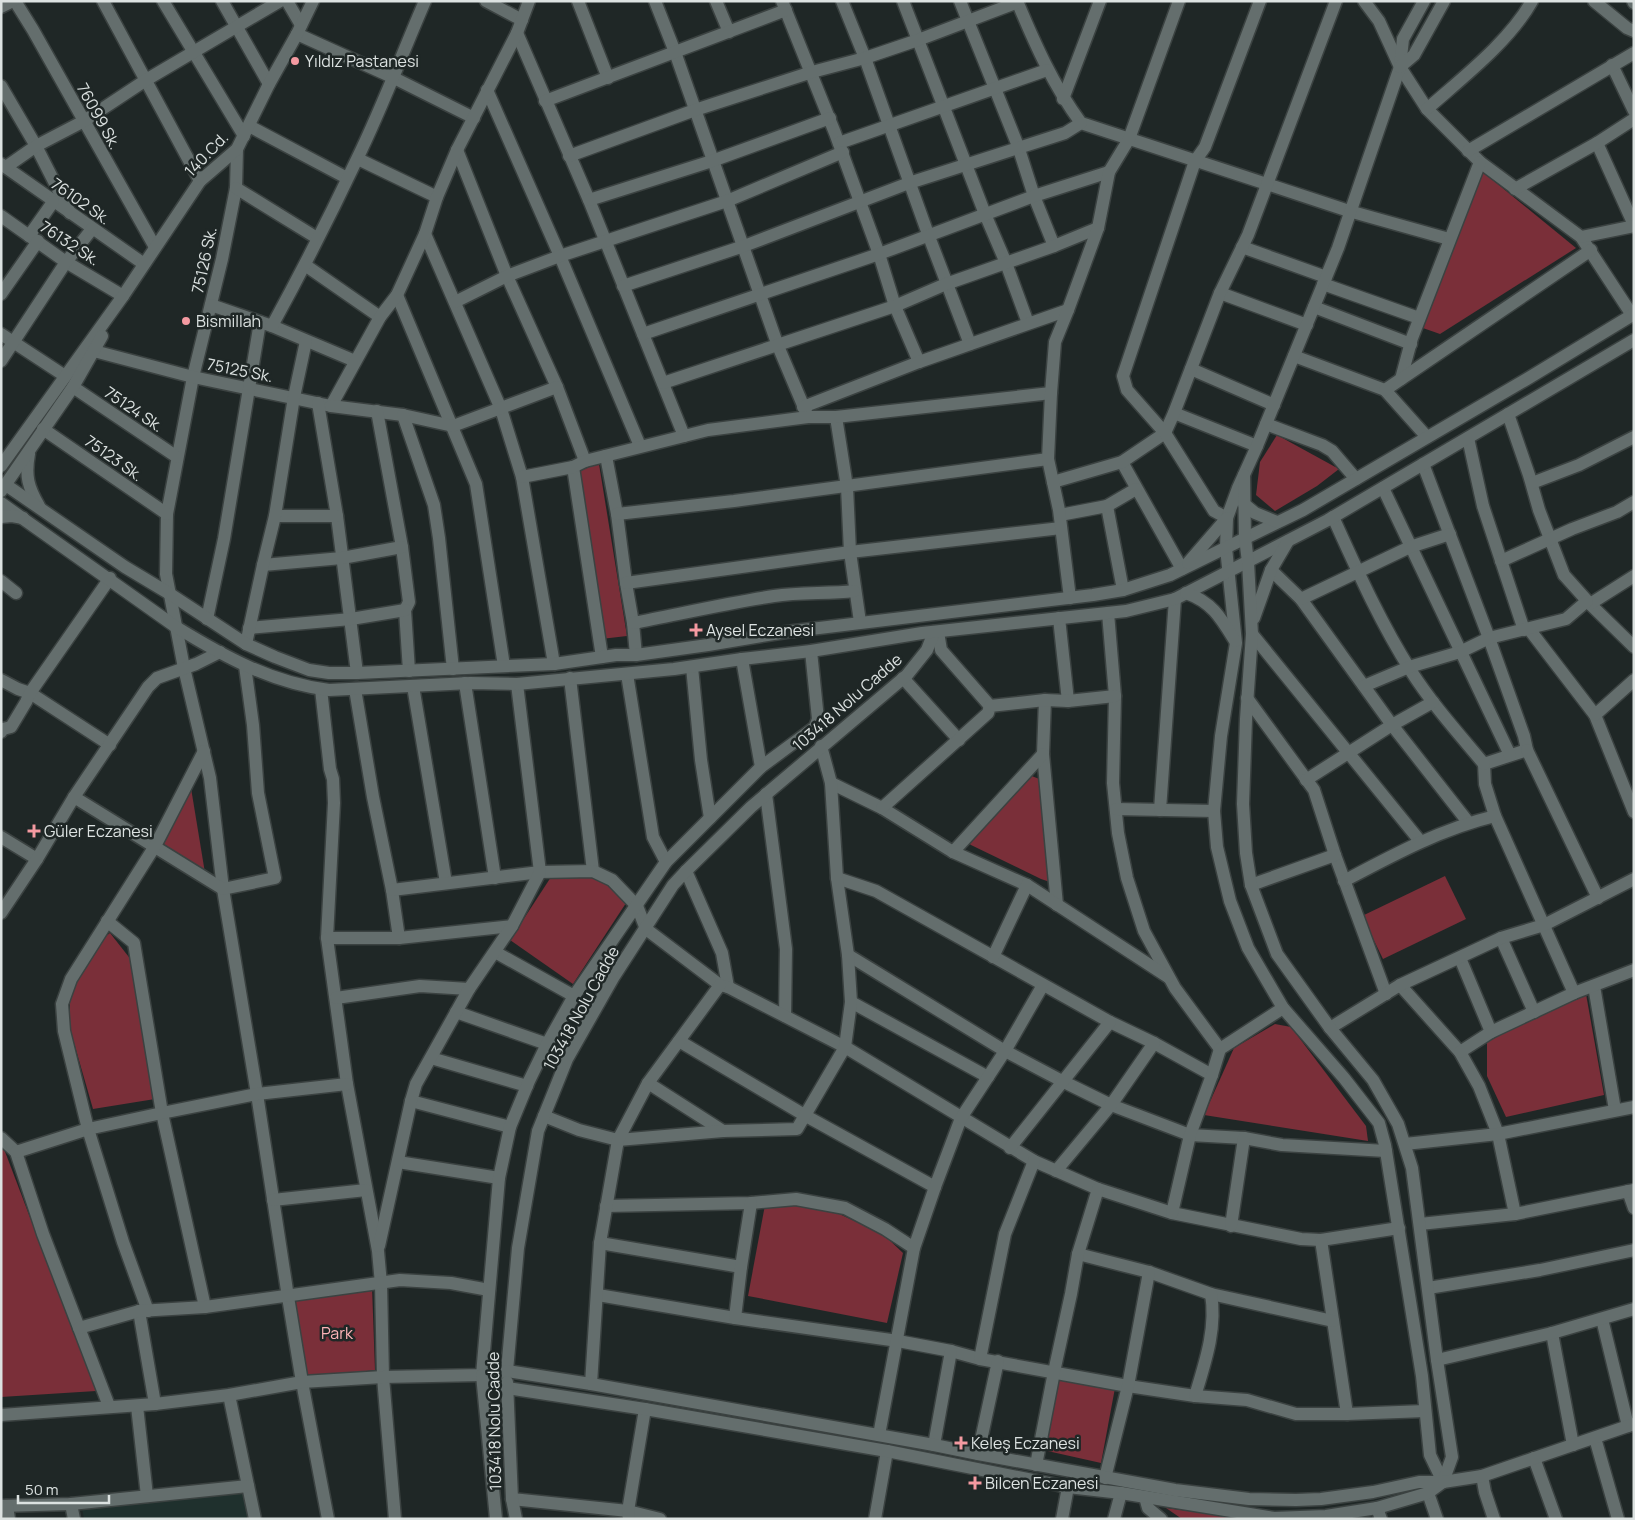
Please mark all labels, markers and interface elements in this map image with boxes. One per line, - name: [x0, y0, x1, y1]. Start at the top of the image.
- place label: Yıldız Pastanesi: [305, 50, 419, 72]
- marker: Yıldız Pastanesi: [289, 55, 301, 67]
- street label: 76099 Sk.: [72, 79, 126, 153]
- street label: 140.Cd.: [179, 127, 233, 181]
- street label: 76102 Sk.: [47, 173, 115, 229]
- street label: 76132 Sk.: [36, 216, 104, 270]
- street label: 75126 Sk.: [186, 225, 222, 295]
- place label: Bismillah: [196, 310, 261, 332]
- marker: Bismillah: [180, 315, 192, 327]
- street label: 75125 Sk.: [205, 353, 275, 387]
- street label: 75124 Sk.: [100, 381, 168, 437]
- street label: 75123 Sk.: [80, 430, 148, 486]
- place label: Aysel Eczanesi: [706, 619, 814, 641]
- marker: Aysel Eczanesi: [690, 624, 702, 636]
- street label: 103418 Nolu Cadde: [788, 648, 906, 756]
- place label: Güler Eczanesi: [44, 820, 153, 842]
- marker: Güler Eczanesi: [28, 825, 40, 837]
- street label: 103418 Nolu Cadde: [538, 942, 624, 1074]
- park label: Park: [321, 1322, 354, 1344]
- street label: 103418 Nolu Cadde: [482, 1352, 506, 1490]
- place label: Keleş Eczanesi: [971, 1432, 1080, 1454]
- marker: Keleş Eczanesi: [955, 1437, 967, 1449]
- scale bar: [18, 1472, 109, 1504]
- place label: Bilcen Eczanesi: [985, 1472, 1099, 1494]
- marker: Bilcen Eczanesi: [969, 1477, 981, 1489]
- text: 50 m: [25, 1479, 59, 1500]

